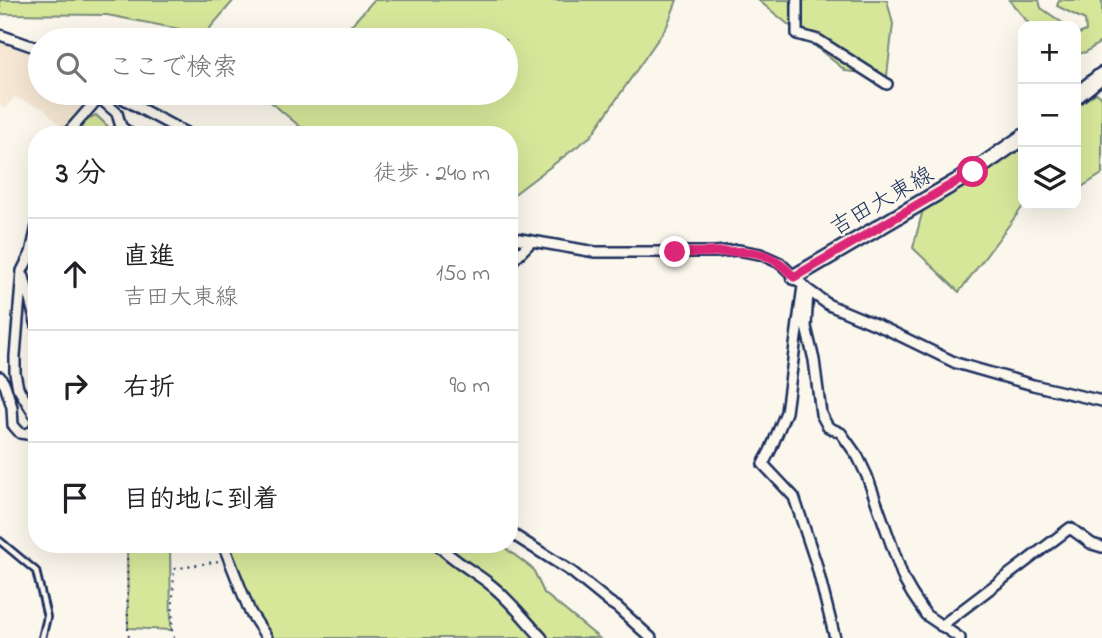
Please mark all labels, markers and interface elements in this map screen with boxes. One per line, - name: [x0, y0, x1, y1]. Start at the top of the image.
- map controls: [1018, 21, 1081, 210]
- button: +: [1018, 21, 1081, 84]
- search box: [28, 28, 518, 105]
- icon: search: [52, 48, 90, 86]
- text: ここで検索: [108, 50, 238, 88]
- button: −: [1018, 84, 1081, 147]
- button: layers: [1018, 147, 1081, 210]
- text: 3 分: [56, 153, 106, 197]
- route start: [957, 156, 988, 187]
- text: 徒歩 · 240 m: [373, 158, 490, 191]
- street label: 吉田大東線: [824, 159, 940, 245]
- route end: [659, 236, 690, 267]
- text: 直進: [123, 239, 175, 277]
- icon: ahead: [56, 255, 94, 293]
- text: 150 m: [436, 258, 490, 291]
- text: 吉田大東線: [123, 282, 238, 315]
- icon: right: [56, 367, 94, 405]
- text: 右折: [123, 370, 175, 408]
- text: 90 m: [450, 370, 490, 403]
- icon: arrive: [56, 479, 94, 517]
- text: 目的地に到着: [123, 482, 279, 520]

